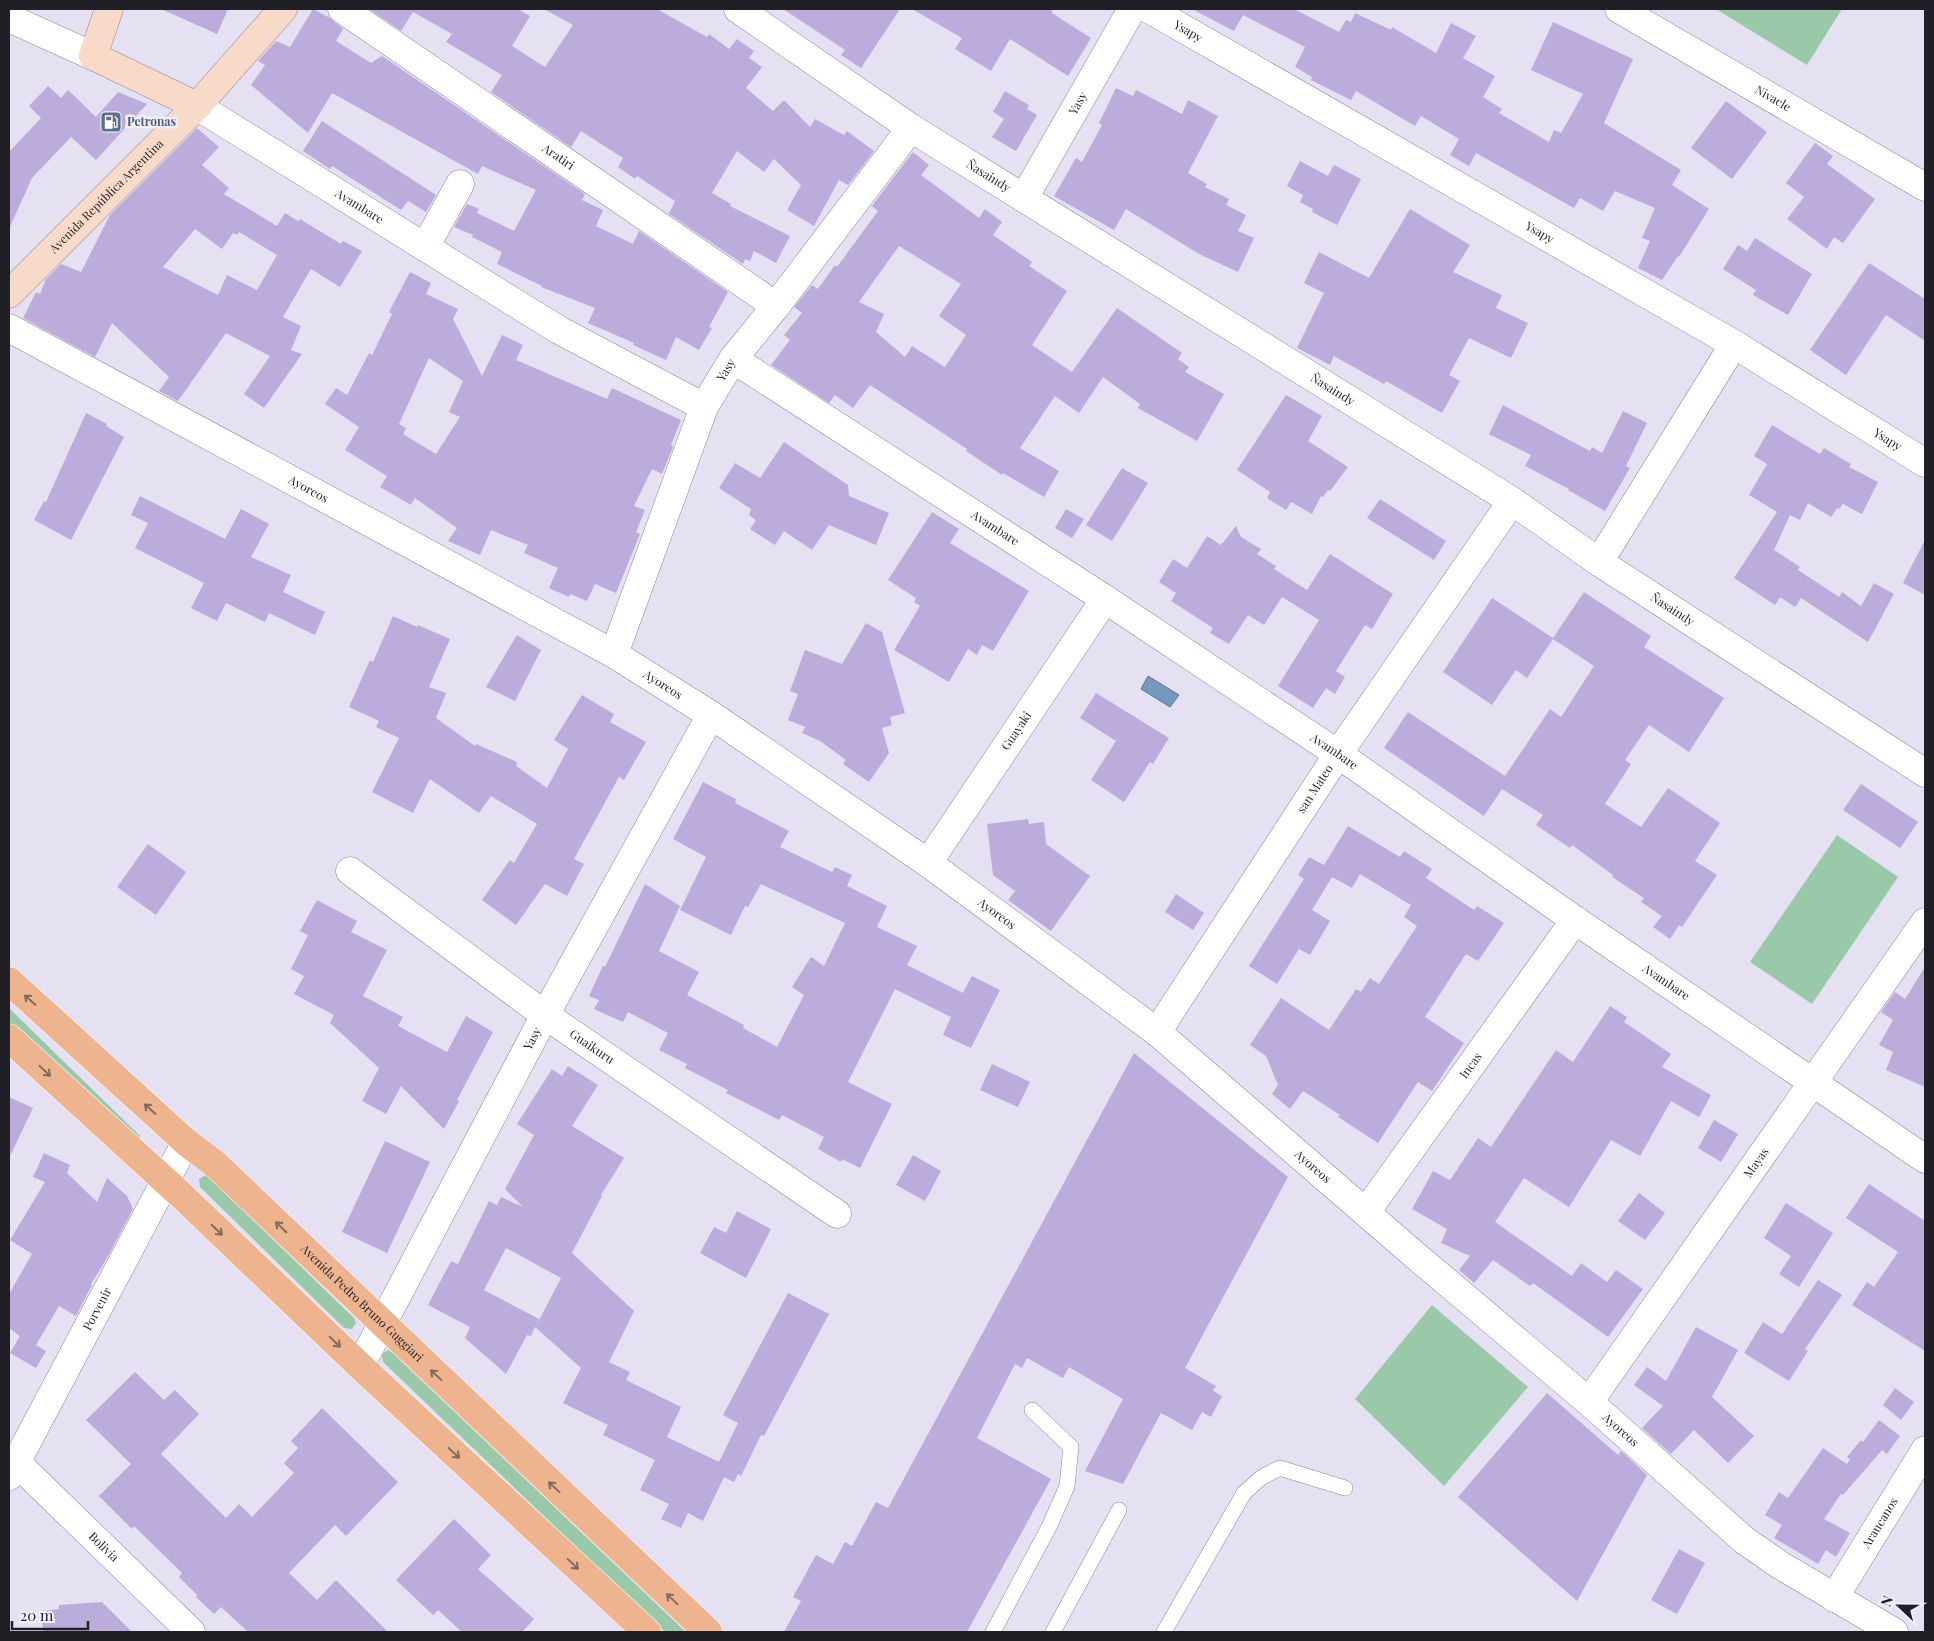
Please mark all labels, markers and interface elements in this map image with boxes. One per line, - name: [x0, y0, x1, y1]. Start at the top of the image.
- street label: Ysapy: [1170, 15, 1206, 45]
- street label: Nivacle: [1753, 81, 1794, 114]
- street label: Yasy: [1064, 89, 1090, 118]
- fuel station icon: Petronas: [99, 110, 123, 134]
- place label: Petronas: [127, 113, 177, 129]
- street label: Avenida República Argentina: [45, 135, 166, 257]
- street label: Aratiri: [539, 139, 578, 173]
- street label: Ñasaindy: [964, 155, 1014, 195]
- street label: Avambare: [332, 184, 387, 227]
- street label: Ysapy: [1522, 217, 1557, 246]
- street label: Yasy: [712, 355, 738, 385]
- street label: Ñasaindy: [1308, 369, 1358, 409]
- street label: Ysapy: [1870, 423, 1905, 454]
- street label: Ayoreos: [285, 471, 332, 506]
- street label: Avambare: [968, 505, 1023, 549]
- street label: Ñasaindy: [1648, 589, 1698, 629]
- street label: Ayoreos: [640, 665, 686, 702]
- street label: Guayaki: [997, 707, 1035, 753]
- street label: Avambare: [1307, 728, 1362, 773]
- street label: san Mateo: [1293, 761, 1336, 816]
- street label: Ayoreos: [974, 893, 1020, 932]
- street label: Avambare: [1639, 959, 1693, 1003]
- one-way arrow: [23, 994, 36, 1006]
- street label: Yasy: [519, 1024, 544, 1053]
- street label: Guaikuru: [567, 1025, 618, 1067]
- street label: Incas: [1455, 1049, 1485, 1081]
- one-way arrow: [38, 1065, 51, 1077]
- one-way arrow: [143, 1103, 156, 1115]
- street label: Mayas: [1739, 1144, 1772, 1181]
- street label: Ayoreos: [1291, 1145, 1335, 1186]
- one-way arrow: [274, 1221, 287, 1233]
- one-way arrow: [211, 1224, 224, 1236]
- street label: Avenida Pedro Bruno Guggiari: [297, 1240, 428, 1365]
- street label: Porvenir: [79, 1284, 115, 1333]
- one-way arrow: [329, 1336, 341, 1348]
- one-way arrow: [430, 1369, 443, 1381]
- street label: Ayoreos: [1599, 1408, 1643, 1450]
- one-way arrow: [447, 1447, 460, 1459]
- one-way arrow: [548, 1481, 561, 1493]
- street label: Araucanos: [1857, 1494, 1901, 1552]
- street label: Bolivia: [86, 1528, 123, 1565]
- one-way arrow: [566, 1557, 579, 1569]
- north arrow: [1874, 1581, 1924, 1631]
- one-way arrow: [666, 1593, 679, 1605]
- text: N: [1876, 1593, 1897, 1609]
- scale bar: [12, 1598, 89, 1630]
- text: 20 m: [20, 1605, 54, 1625]

